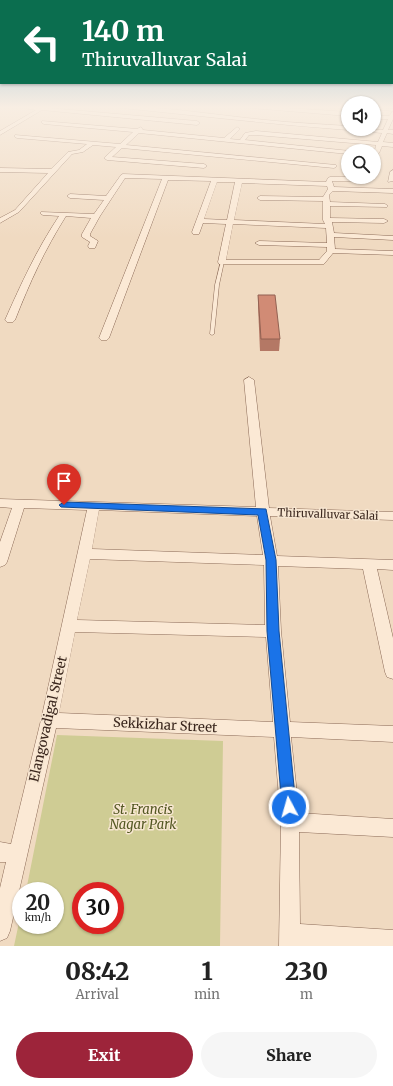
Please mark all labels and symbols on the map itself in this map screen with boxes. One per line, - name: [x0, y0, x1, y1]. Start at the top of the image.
- pin: [47, 464, 81, 505]
- street label: Thiruvalluvar Salai: [277, 505, 379, 523]
- street label: Elangovadigal Street: [25, 654, 71, 784]
- street label: Sekkizhar Street: [113, 714, 217, 736]
- position arrow: [268, 786, 310, 828]
- park label: St. Francis Nagar Park: [110, 801, 176, 833]
- speed limit sign: 30: [72, 882, 124, 934]

